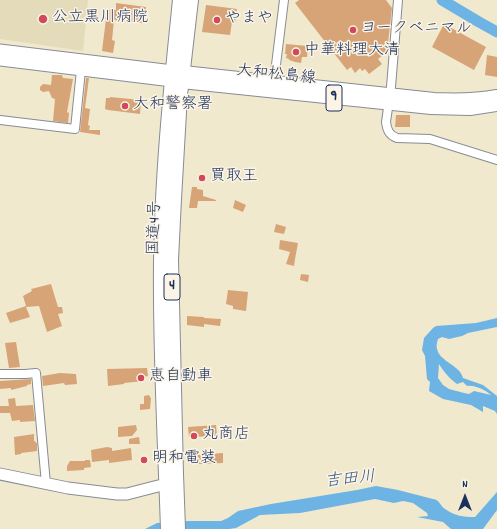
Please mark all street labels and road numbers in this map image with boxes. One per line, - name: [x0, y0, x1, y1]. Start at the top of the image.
- street label: 大和松島線: [235, 62, 317, 90]
- road number: 9: [326, 85, 342, 111]
- street label: 国道4号: [145, 200, 167, 256]
- road number: 4: [164, 274, 180, 300]

